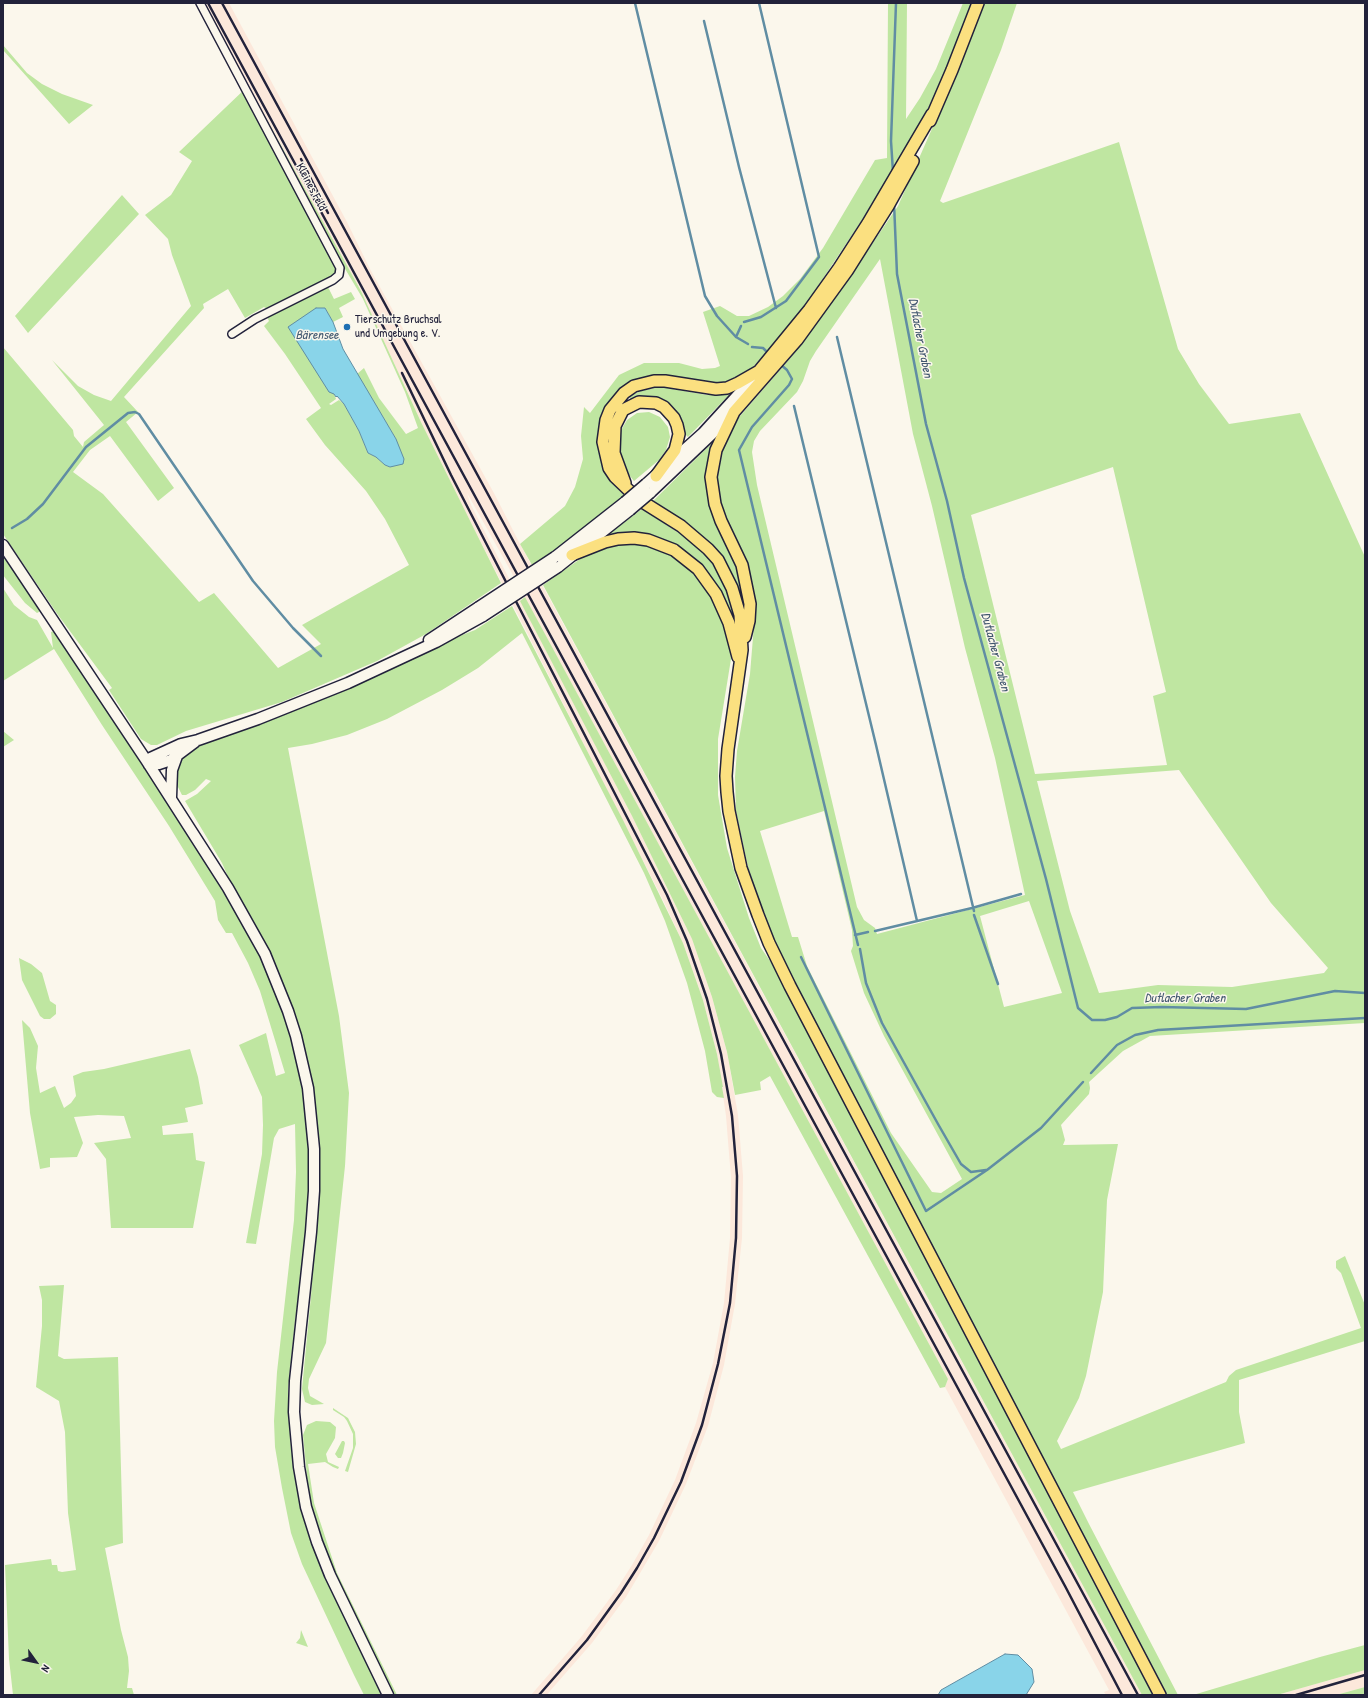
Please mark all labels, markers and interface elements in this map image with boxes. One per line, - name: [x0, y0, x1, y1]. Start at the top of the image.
- street label: Kleines Feld: [293, 161, 329, 213]
- water label: Dutlacher Graben: [905, 297, 935, 379]
- place label: Tierschutz Bruchsal und Umgebung e. V.: [355, 313, 442, 341]
- marker: Tierschutz Bruchsal und Umgebung e. V.: [342, 322, 352, 332]
- water label: Bärensee: [295, 328, 339, 344]
- water label: Dutlacher Graben: [977, 611, 1013, 693]
- water label: Dutlacher Graben: [1145, 991, 1225, 1007]
- north arrow: [16, 1642, 56, 1682]
- text: N: [39, 1662, 54, 1675]

